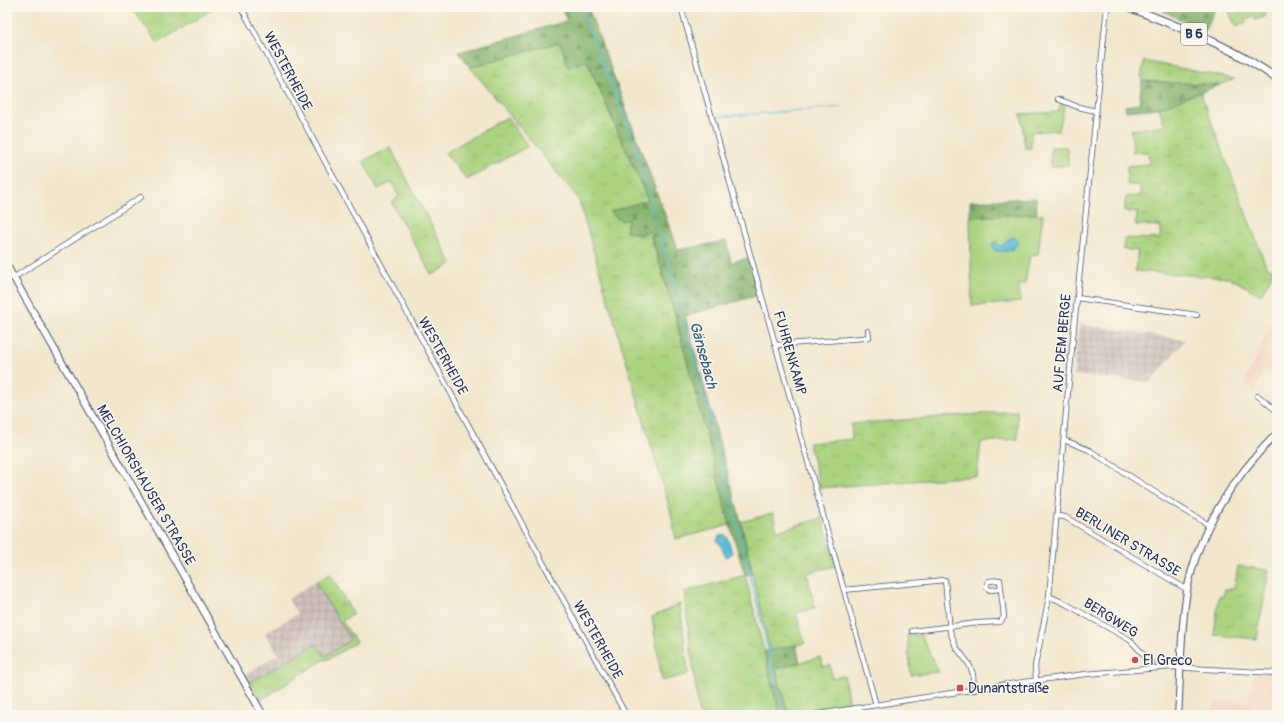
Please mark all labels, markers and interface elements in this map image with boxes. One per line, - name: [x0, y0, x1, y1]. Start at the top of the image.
- road number: B 6: [1181, 23, 1207, 45]
- street label: WESTERHEIDE: [260, 29, 316, 113]
- street label: AUF DEM BERGE: [1049, 293, 1075, 393]
- street label: FUHRENKAMP: [770, 309, 810, 397]
- street label: WESTERHEIDE: [415, 314, 471, 398]
- water label: Gänsebach: [685, 320, 721, 391]
- street label: MELCHIORSHAUSER STRASSE: [93, 402, 199, 568]
- street label: BERLINER STRASSE: [1072, 504, 1184, 580]
- street label: BERGWEG: [1081, 595, 1141, 641]
- street label: WESTERHEIDE: [570, 598, 626, 682]
- place label: El Greco: [1143, 652, 1193, 669]
- marker: El Greco: [1130, 655, 1140, 665]
- place label: Dunantstraße: [968, 680, 1049, 697]
- marker: Dunantstraße: [955, 683, 965, 693]

